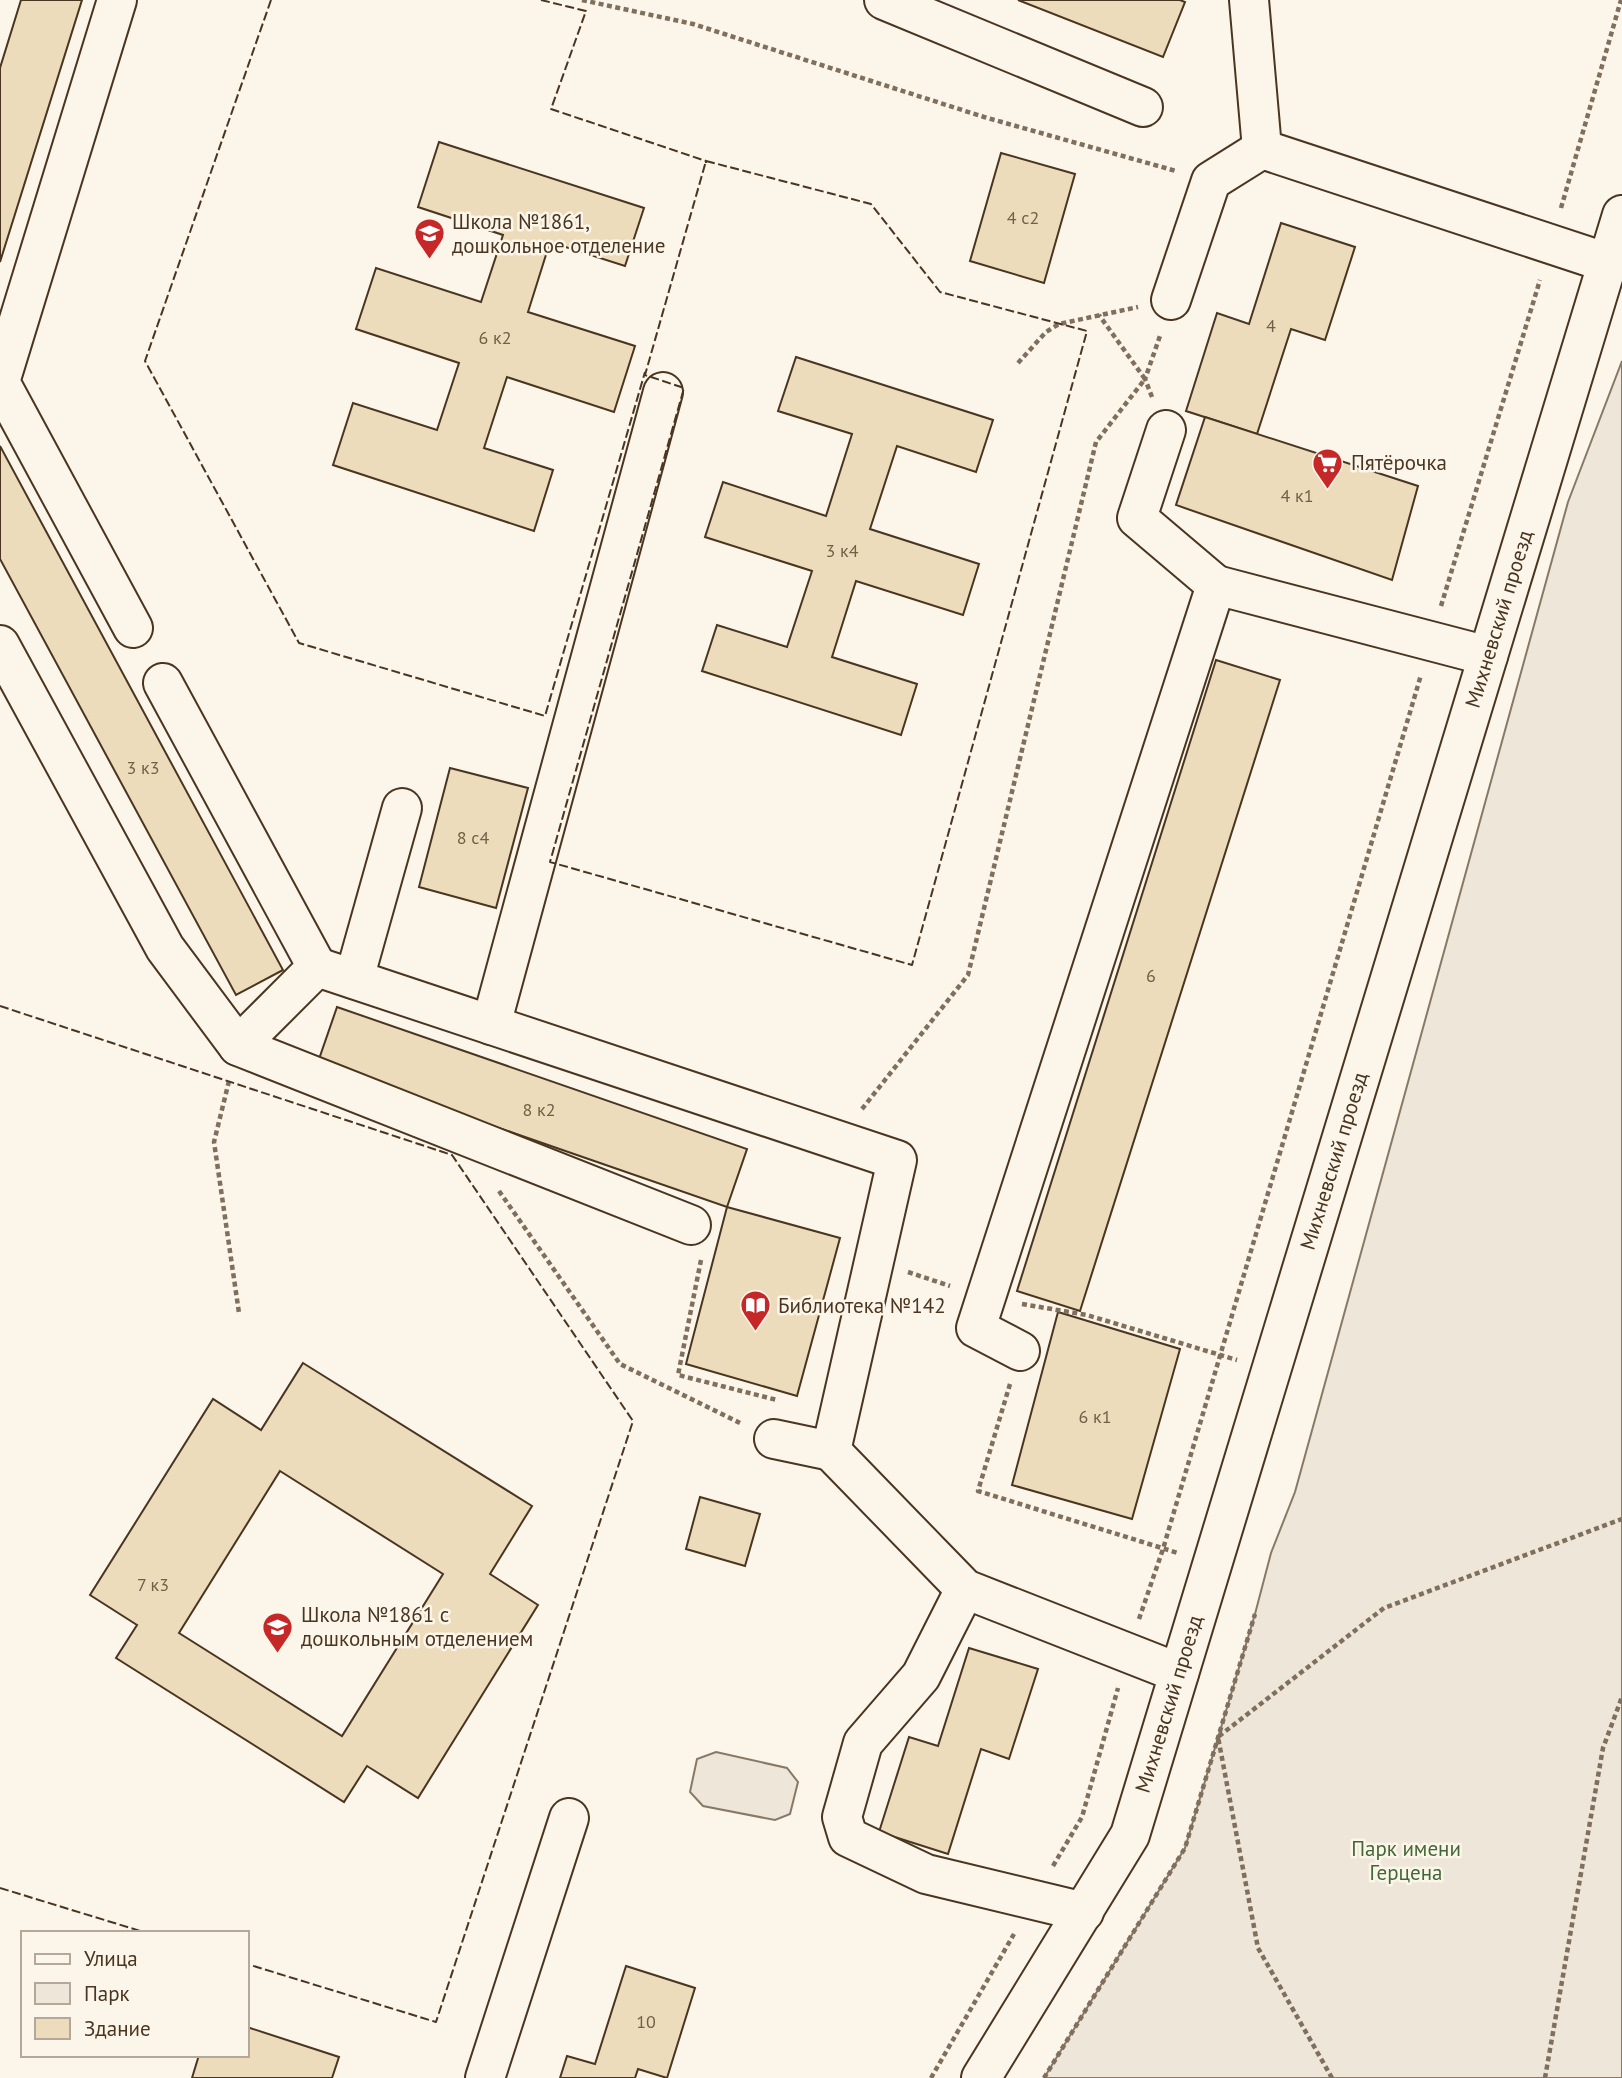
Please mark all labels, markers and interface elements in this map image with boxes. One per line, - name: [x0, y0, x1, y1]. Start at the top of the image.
- house number: 4 с2: [1007, 206, 1039, 229]
- place label: Школа №1861, дошкольное отделение: [452, 208, 665, 259]
- school or university icon: Школа №1861, дошкольное отделение: [412, 217, 446, 261]
- house number: 4: [1266, 314, 1276, 337]
- house number: 6 к2: [478, 326, 512, 349]
- supermarket icon: Пятёрочка: [1311, 446, 1345, 490]
- place label: Пятёрочка: [1351, 449, 1447, 476]
- house number: 4 к1: [1280, 484, 1314, 507]
- street label: Михневский проезд: [1459, 527, 1538, 711]
- house number: 3 к4: [825, 539, 859, 562]
- house number: 3 к3: [126, 756, 160, 779]
- house number: 8 с4: [457, 826, 489, 849]
- house number: 6: [1146, 964, 1156, 987]
- street label: Михневский проезд: [1294, 1069, 1373, 1253]
- house number: 8 к2: [522, 1098, 556, 1121]
- library icon: Библиотека №142: [738, 1289, 772, 1333]
- place label: Библиотека №142: [778, 1292, 946, 1319]
- house number: 6 к1: [1078, 1405, 1112, 1428]
- house number: 7 к3: [137, 1573, 169, 1596]
- place label: Школа №1861 с дошкольным отделением: [301, 1601, 533, 1652]
- school or university icon: Школа №1861 с дошкольным отделением: [261, 1610, 295, 1654]
- street label: Михневский проезд: [1129, 1612, 1208, 1796]
- park label: Парк имени Герцена: [1351, 1835, 1461, 1886]
- legend: [21, 1931, 248, 2057]
- text: Улица: [84, 1945, 138, 1972]
- text: Парк: [84, 1980, 130, 2007]
- house number: 10: [636, 2010, 656, 2033]
- text: Здание: [84, 2015, 151, 2042]

